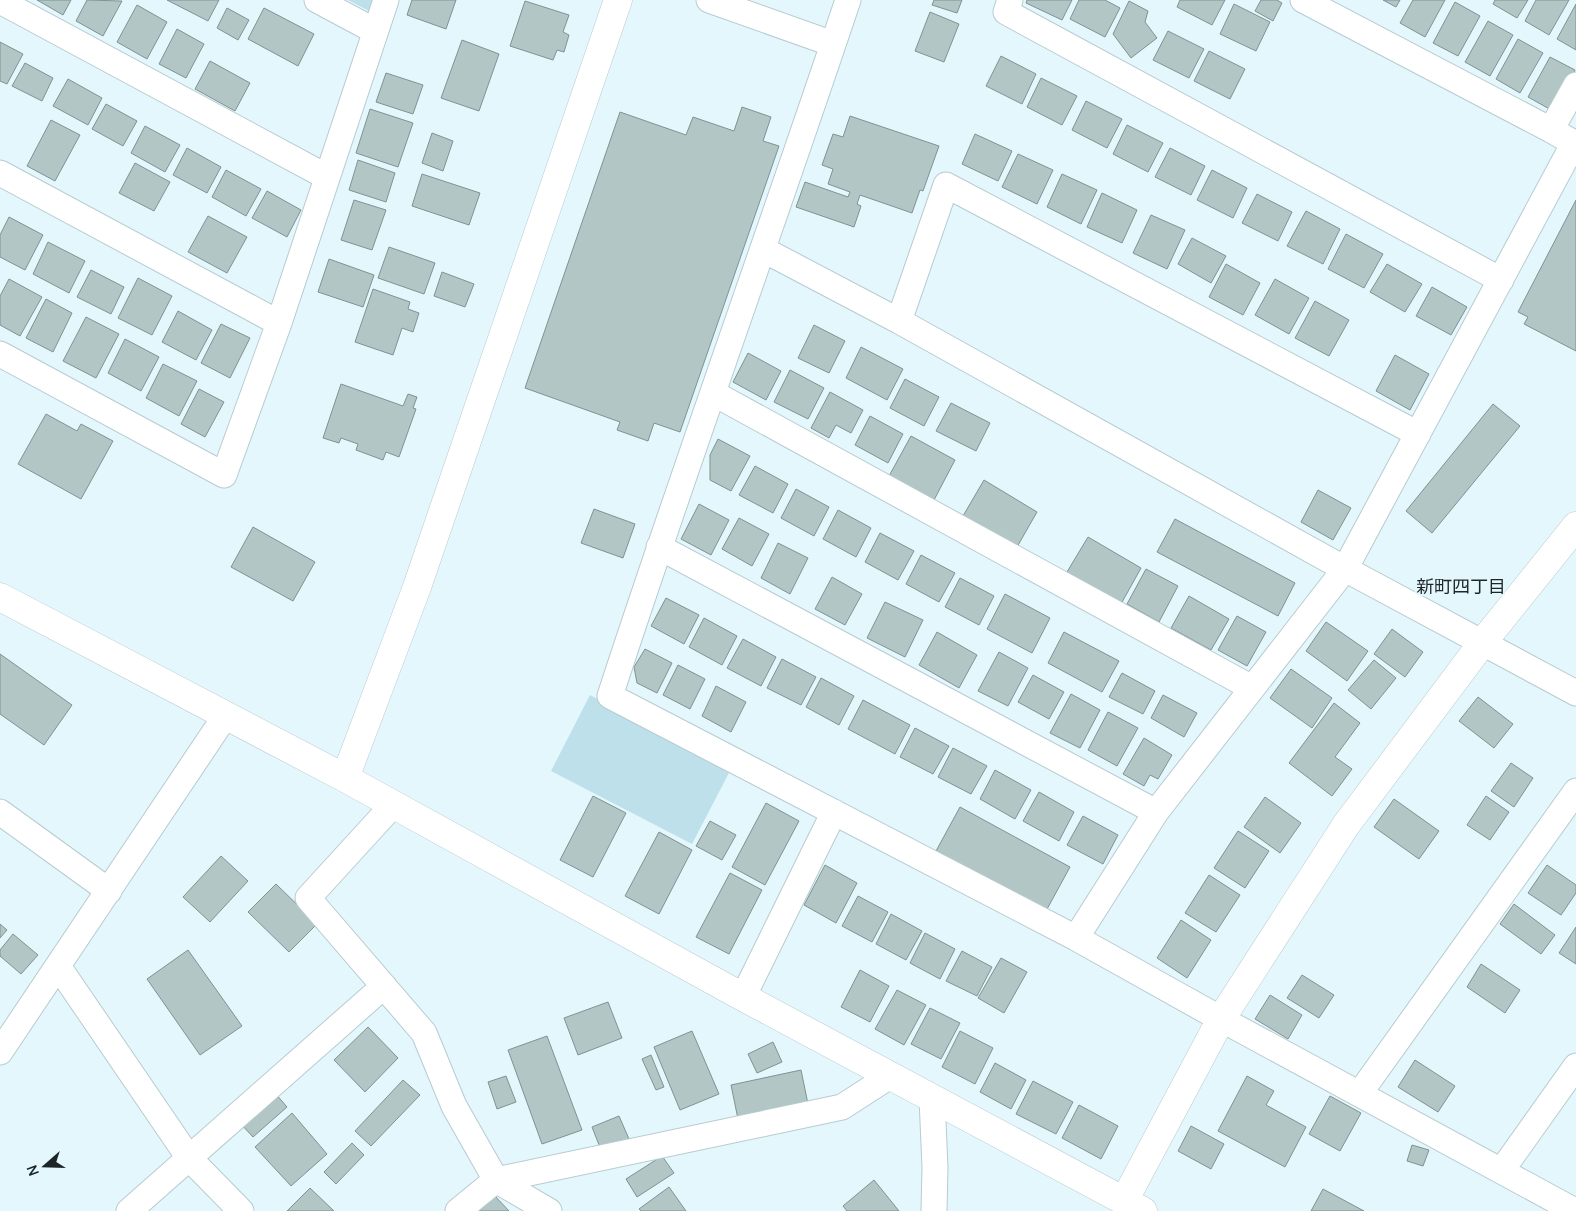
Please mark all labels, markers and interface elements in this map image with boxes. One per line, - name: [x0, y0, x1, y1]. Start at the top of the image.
- district label: 新町四丁目: [1416, 574, 1506, 598]
- north arrow: [20, 1141, 70, 1191]
- text: N: [22, 1163, 43, 1179]

